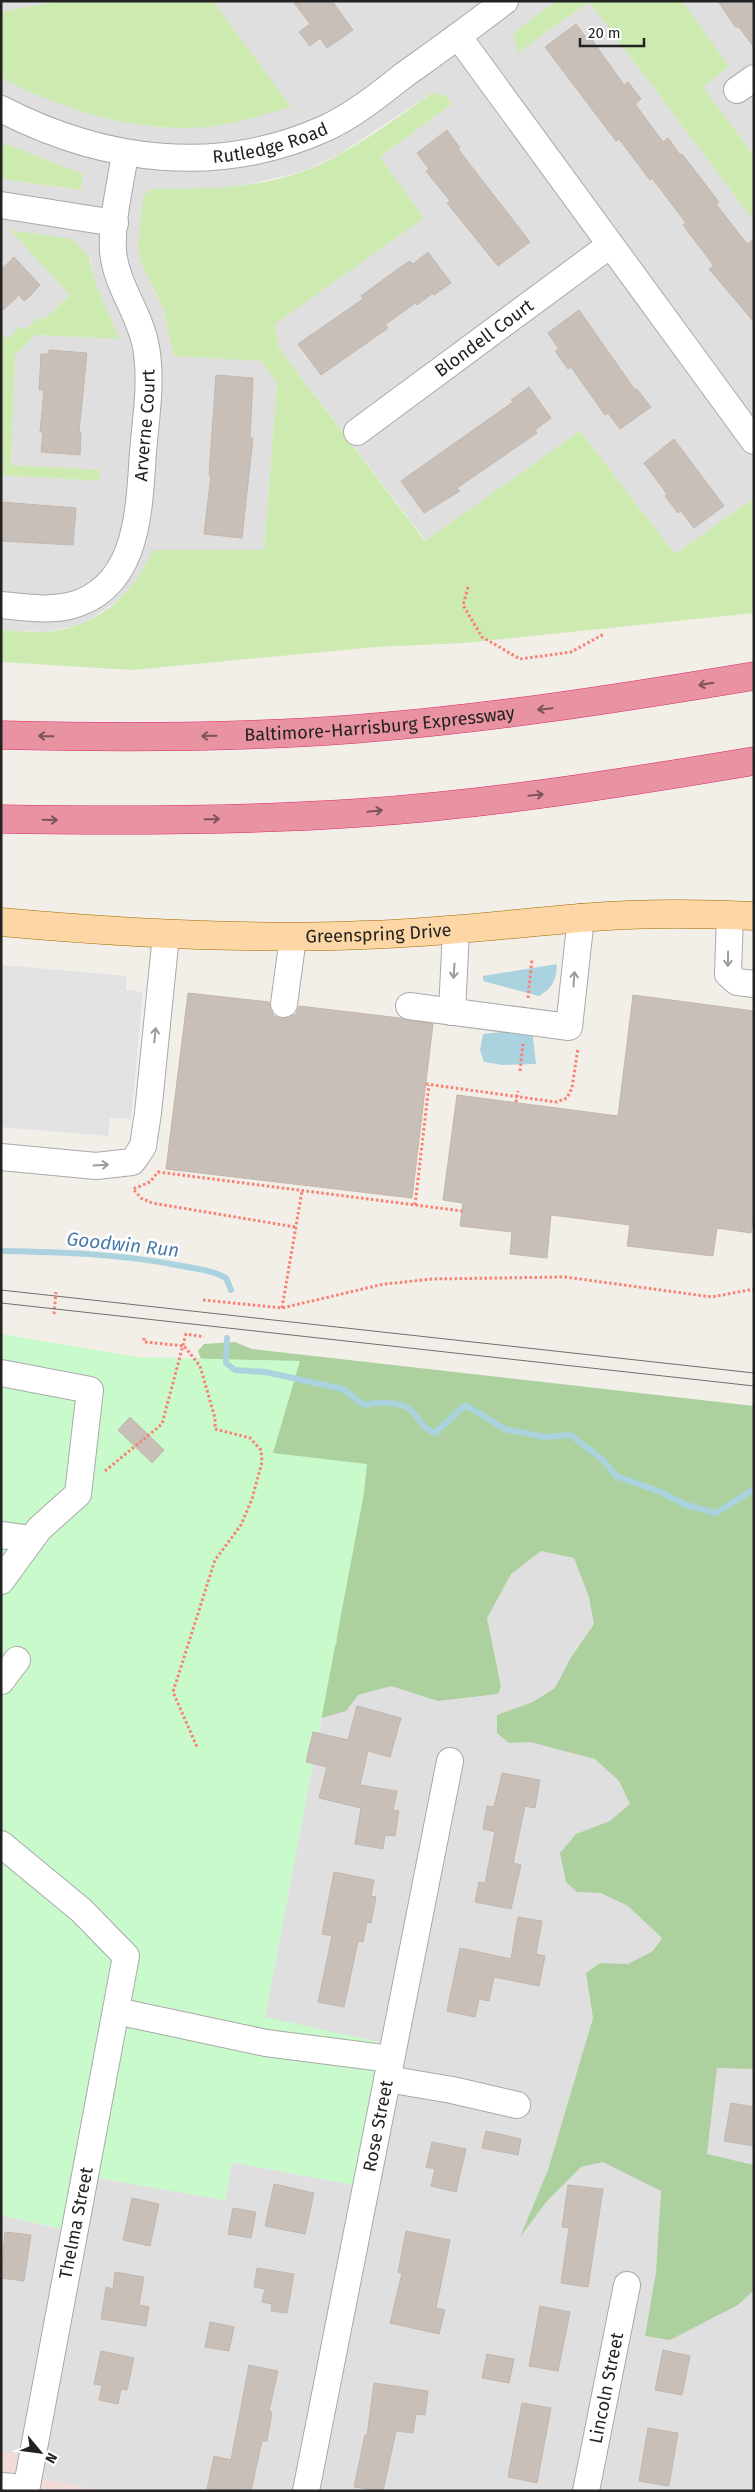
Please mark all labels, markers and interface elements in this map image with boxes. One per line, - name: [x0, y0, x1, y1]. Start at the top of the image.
- scale bar: [580, 15, 644, 47]
- text: 20 m: [588, 24, 621, 42]
- street label: Rutledge Road: [212, 118, 331, 168]
- street label: Blondell Court: [430, 294, 538, 382]
- street label: Arverne Court: [130, 369, 160, 482]
- one-way arrow: [698, 679, 714, 689]
- street label: Baltimore-Harrisburg Expressway: [244, 701, 516, 746]
- one-way arrow: [537, 704, 553, 714]
- one-way arrow: [39, 731, 55, 741]
- one-way arrow: [201, 731, 218, 741]
- one-way arrow: [528, 790, 544, 799]
- one-way arrow: [366, 806, 382, 816]
- one-way arrow: [42, 815, 58, 825]
- one-way arrow: [204, 815, 220, 824]
- street label: Greenspring Drive: [305, 919, 452, 948]
- one-way arrow: [723, 950, 733, 967]
- one-way arrow: [450, 963, 459, 979]
- one-way arrow: [569, 971, 578, 987]
- one-way arrow: [151, 1028, 160, 1044]
- one-way arrow: [92, 1161, 108, 1170]
- water label: Goodwin Run: [66, 1227, 180, 1262]
- street label: Rose Street: [358, 2078, 398, 2174]
- street label: Thelma Street: [54, 2165, 98, 2281]
- street label: Lincoln Street: [585, 2330, 628, 2446]
- north arrow: [15, 2427, 65, 2477]
- text: N: [41, 2450, 61, 2466]

